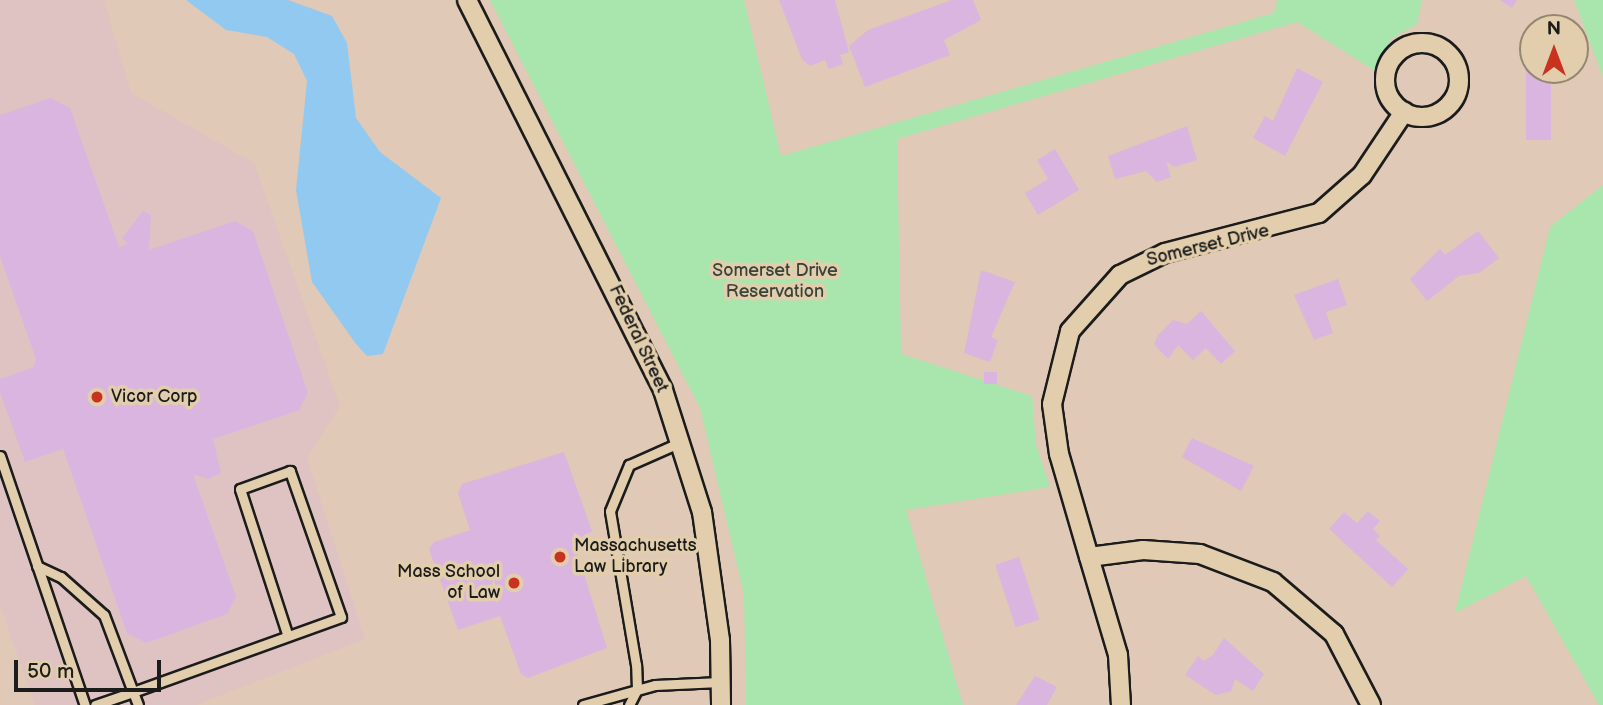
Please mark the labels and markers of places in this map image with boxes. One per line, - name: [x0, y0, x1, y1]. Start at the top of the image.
- place label: Vicor Corp: [111, 386, 197, 408]
- marker: Vicor Corp: [89, 389, 105, 405]
- place label: Massachusetts Law Library: [574, 536, 697, 578]
- marker: Massachusetts Law Library: [552, 549, 568, 565]
- place label: Mass School of Law: [397, 562, 500, 604]
- marker: Mass School of Law: [506, 575, 522, 591]

